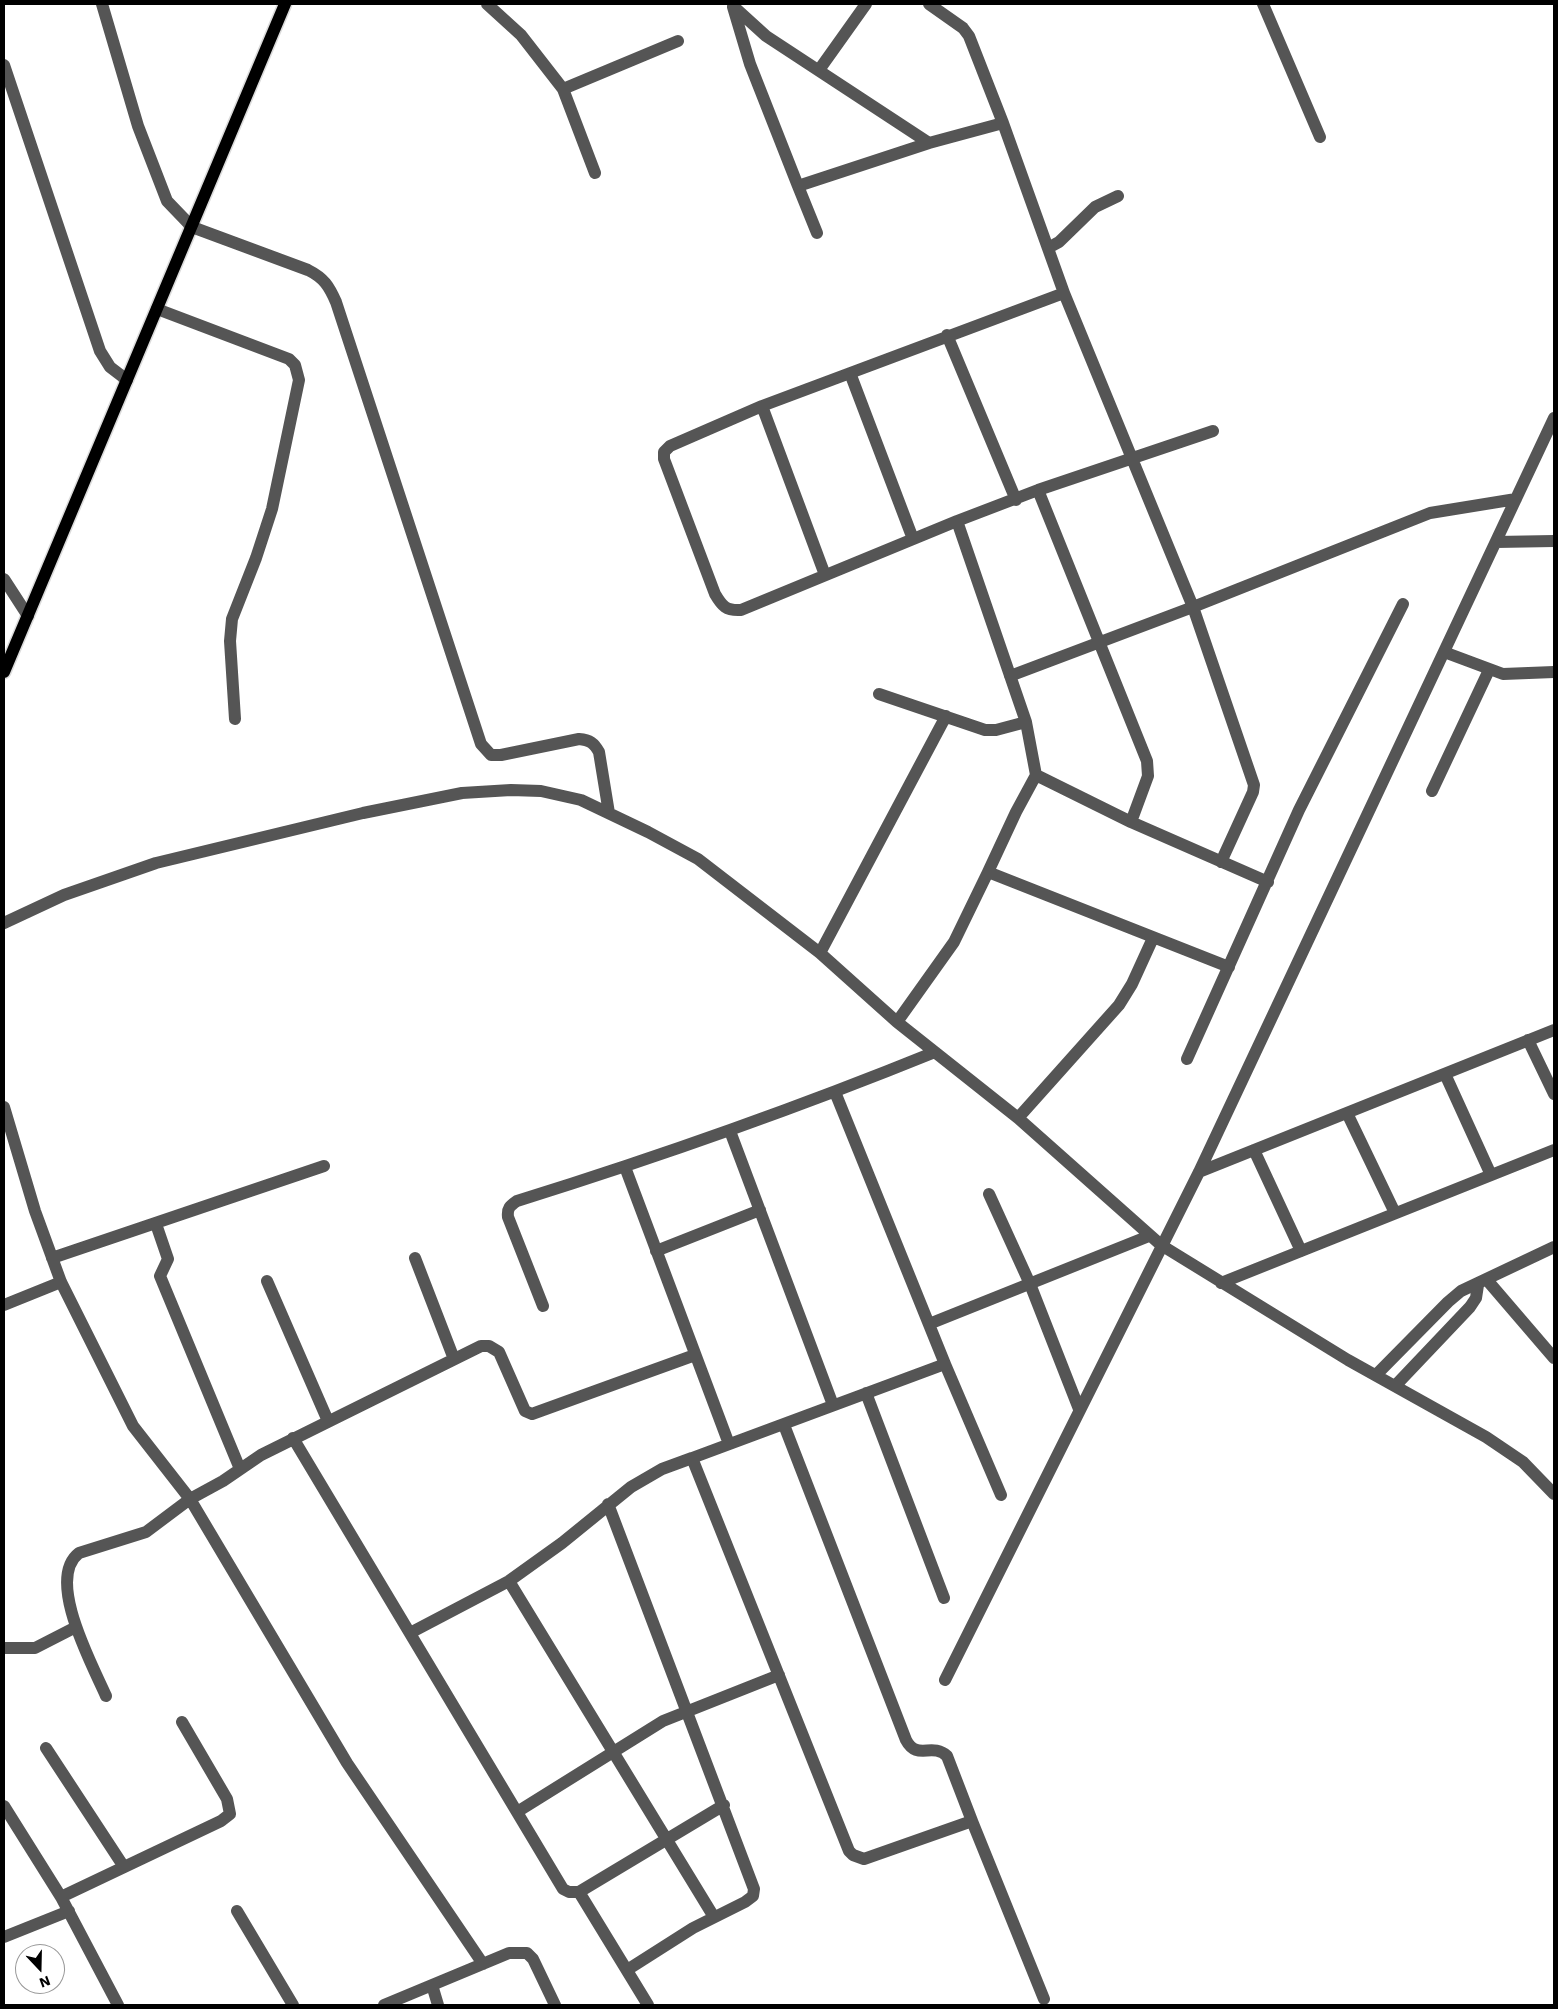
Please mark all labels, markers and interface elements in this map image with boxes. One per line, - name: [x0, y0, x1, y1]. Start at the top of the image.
- north arrow: [15, 1944, 65, 1994]
- text: N: [37, 1973, 53, 1991]

